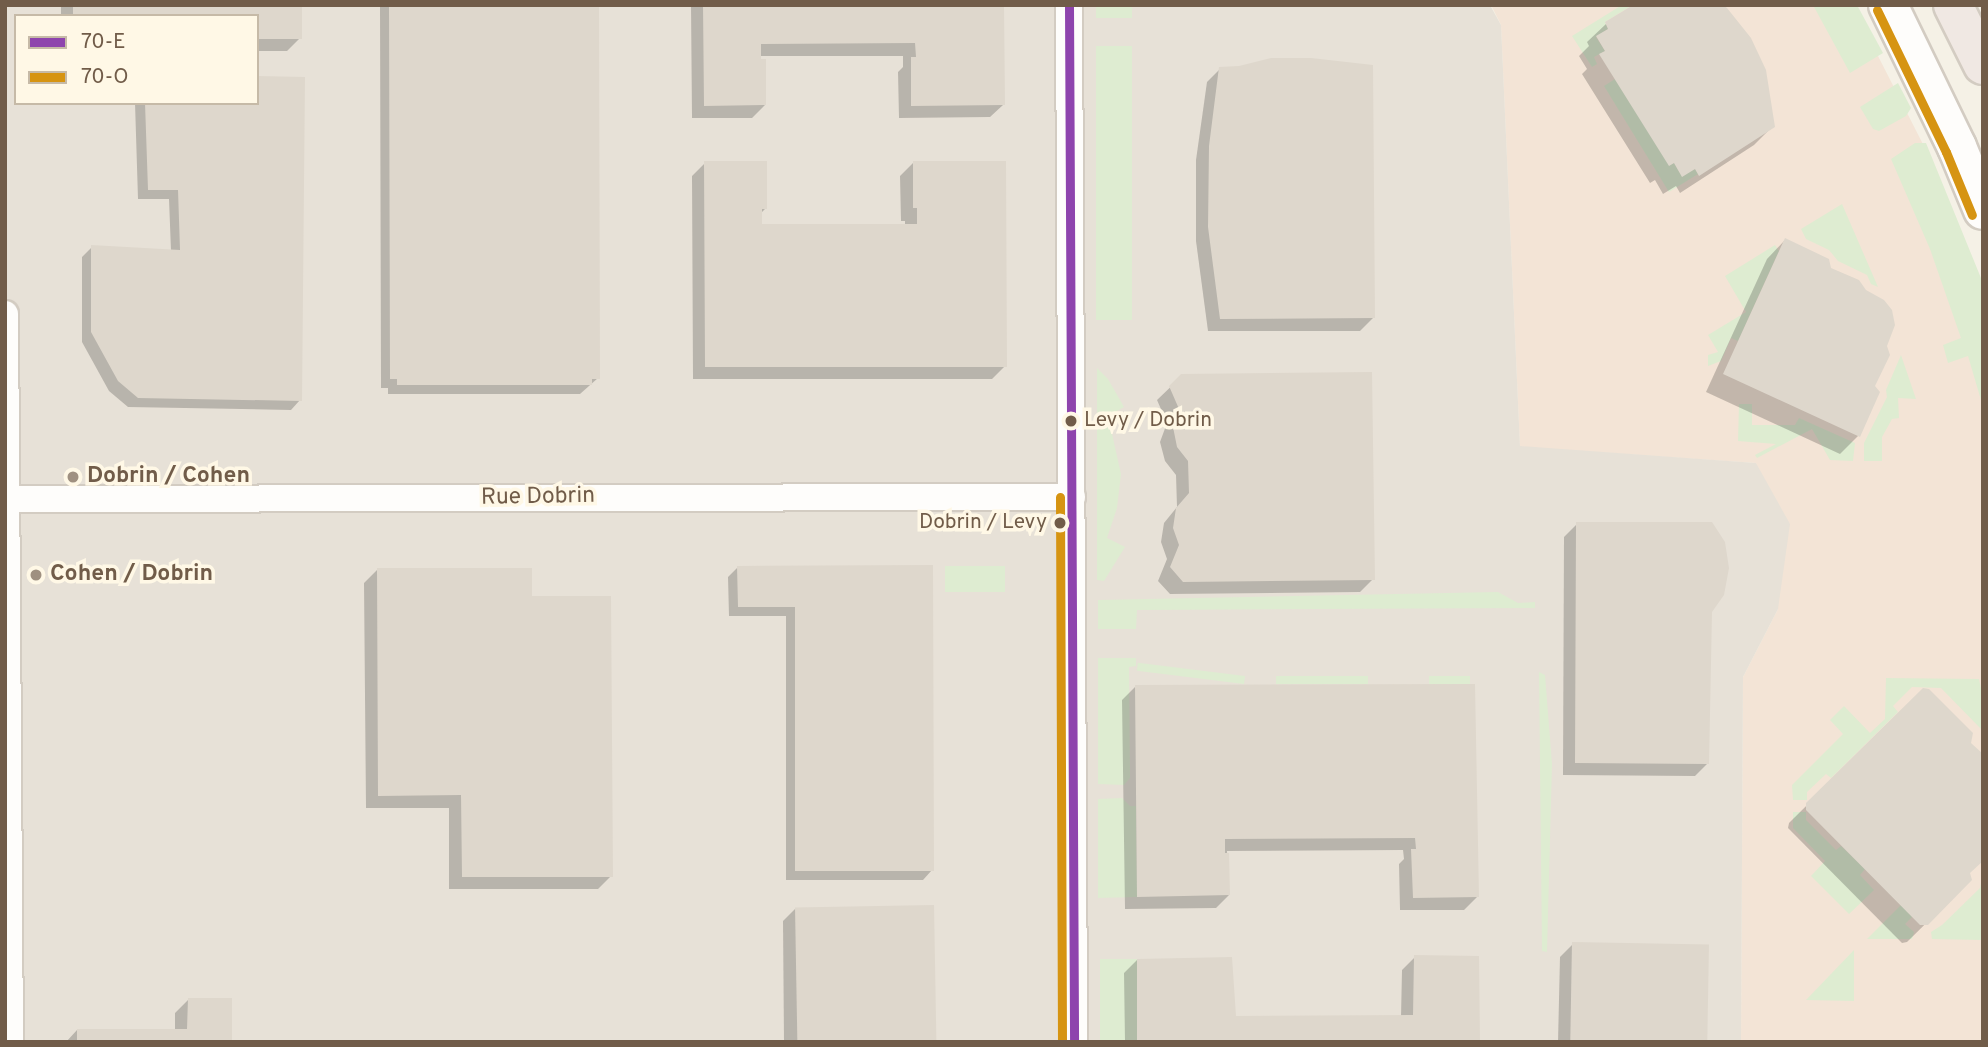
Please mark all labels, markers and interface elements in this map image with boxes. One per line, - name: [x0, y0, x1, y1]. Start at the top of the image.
- legend: [14, 14, 259, 105]
- text: 70-E: [81, 29, 126, 56]
- text: 70-O: [81, 64, 129, 91]
- place label: Levy / Dobrin: [1084, 408, 1212, 434]
- marker: Levy / Dobrin: [1064, 414, 1078, 428]
- place label: Dobrin / Cohen: [87, 463, 250, 491]
- marker: Dobrin / Cohen: [65, 469, 81, 485]
- street label: Rue Dobrin: [481, 483, 595, 513]
- place label: Dobrin / Levy: [919, 510, 1047, 536]
- marker: Dobrin / Levy: [1053, 516, 1067, 530]
- place label: Cohen / Dobrin: [50, 561, 213, 589]
- marker: Cohen / Dobrin: [28, 567, 44, 583]

